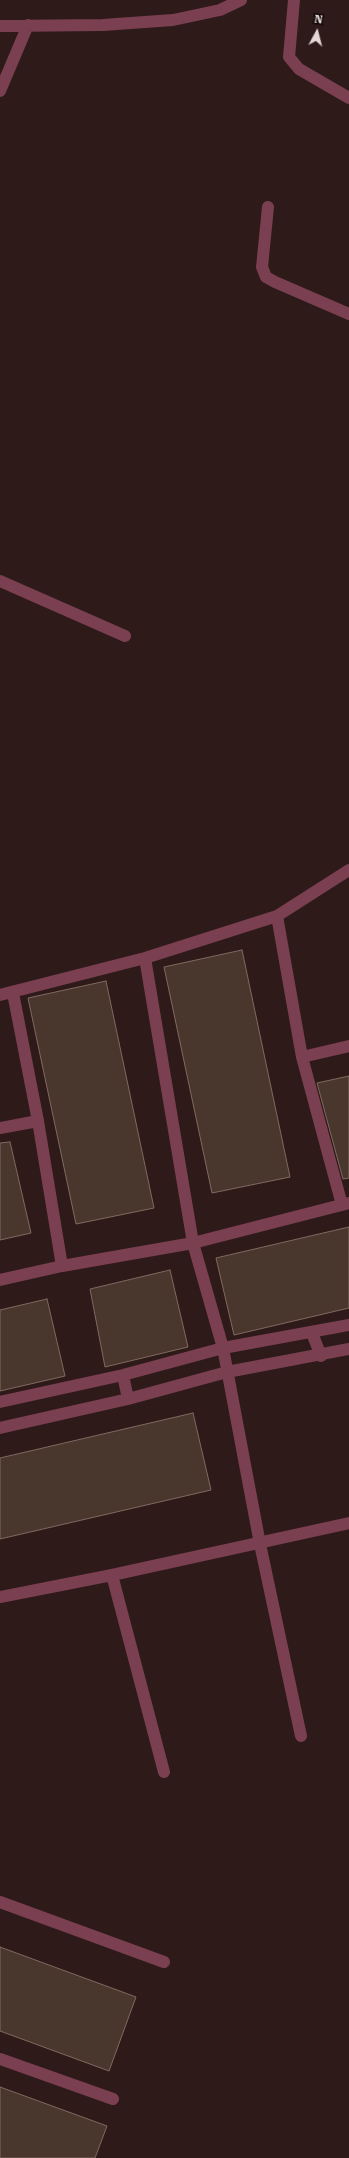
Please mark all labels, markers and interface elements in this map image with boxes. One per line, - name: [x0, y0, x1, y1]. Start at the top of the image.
- north arrow: [297, 12, 337, 52]
- text: N: [314, 13, 324, 27]

